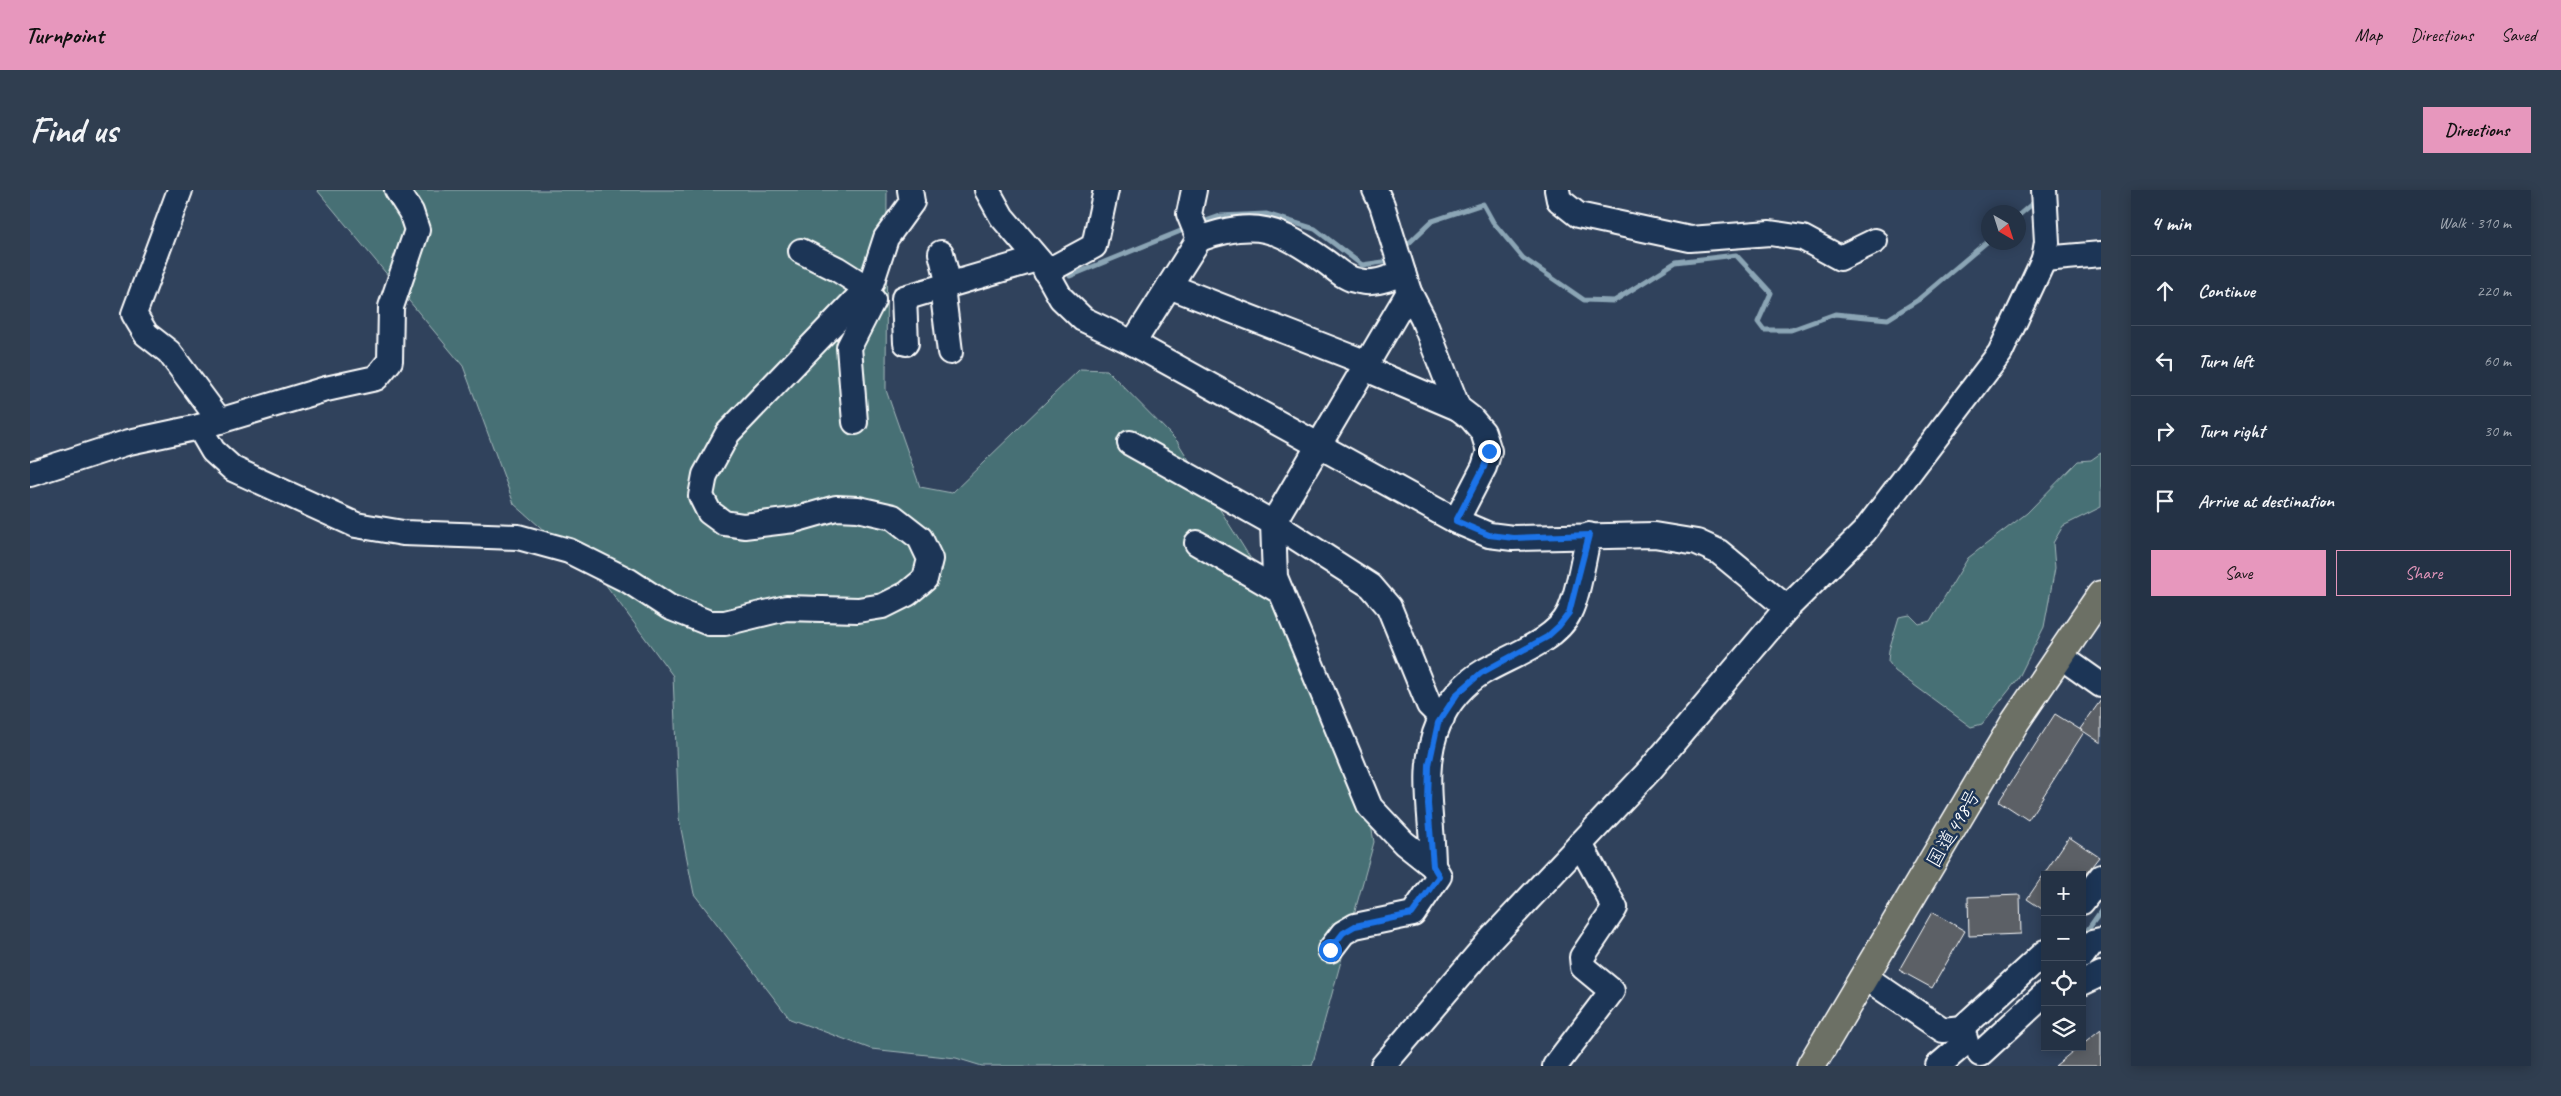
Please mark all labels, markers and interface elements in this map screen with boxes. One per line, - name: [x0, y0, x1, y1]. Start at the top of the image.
- text: Turnpoint: [25, 20, 104, 50]
- text: Map: [2355, 24, 2382, 46]
- text: Directions: [2410, 24, 2473, 46]
- text: Saved: [2501, 24, 2536, 46]
- button: Directions: [2423, 107, 2531, 153]
- text: Find us: [30, 108, 117, 153]
- north arrow: [1981, 205, 2026, 250]
- text: 4 min: [2151, 210, 2191, 236]
- text: Walk · 310 m: [2439, 213, 2511, 233]
- icon: ahead: [2151, 277, 2179, 305]
- text: Continue: [2198, 279, 2255, 303]
- text: 220 m: [2477, 281, 2511, 301]
- icon: left: [2151, 347, 2179, 375]
- text: Turn left: [2198, 349, 2253, 373]
- text: 60 m: [2484, 351, 2511, 371]
- icon: right: [2151, 417, 2179, 445]
- text: Turn right: [2198, 419, 2265, 443]
- text: 30 m: [2484, 421, 2511, 441]
- route end: [1478, 440, 1501, 463]
- icon: arrive: [2151, 487, 2179, 515]
- text: Arrive at destination: [2198, 489, 2334, 513]
- button: Save: [2151, 550, 2326, 596]
- button: Share: [2336, 550, 2511, 596]
- street label: 国道498号: [1921, 784, 1986, 872]
- map controls: [2041, 871, 2086, 1051]
- button: +: [2041, 871, 2086, 916]
- button: −: [2041, 916, 2086, 961]
- route start: [1319, 939, 1342, 962]
- button: locate: [2041, 961, 2086, 1006]
- button: layers: [2041, 1006, 2086, 1051]

